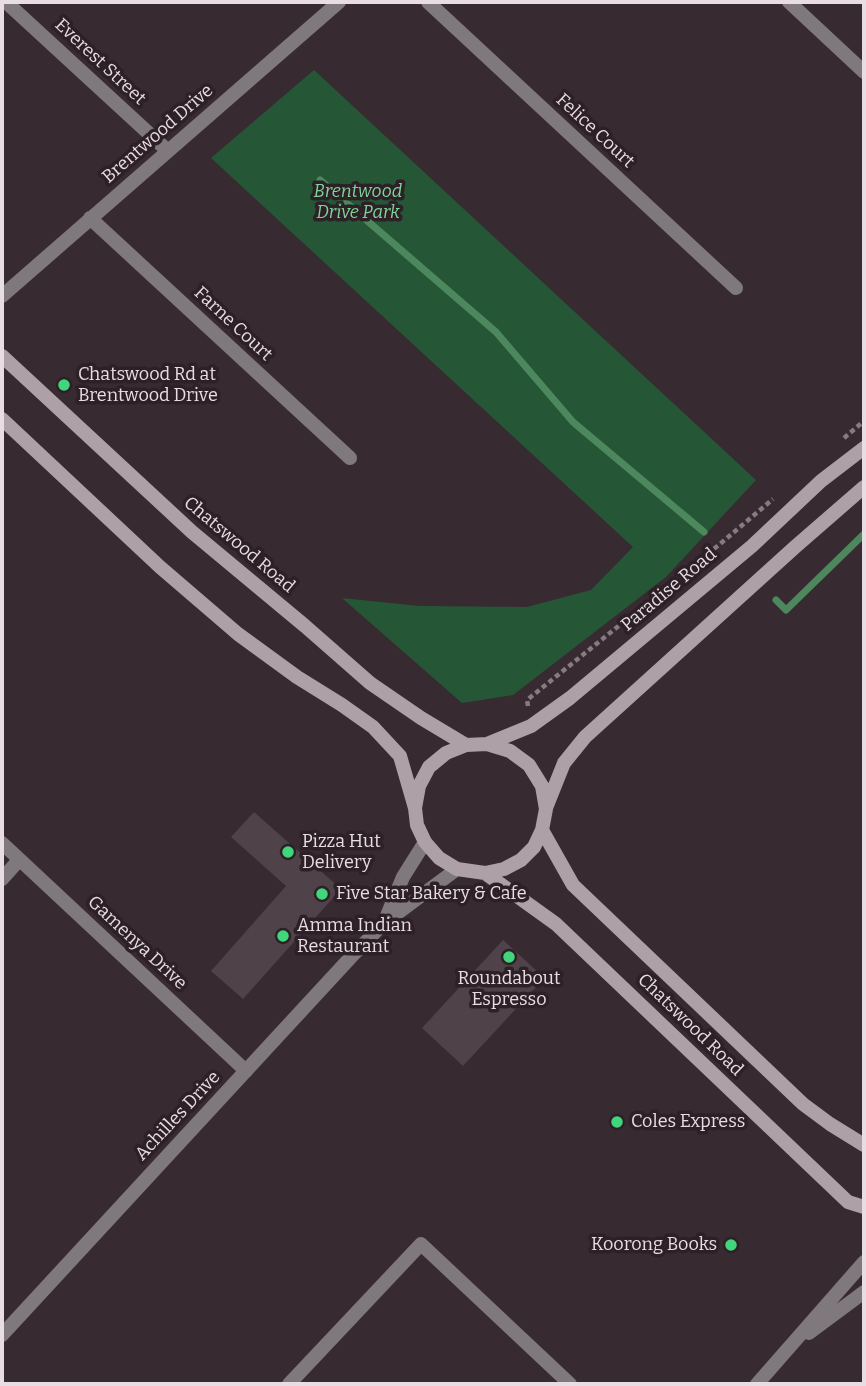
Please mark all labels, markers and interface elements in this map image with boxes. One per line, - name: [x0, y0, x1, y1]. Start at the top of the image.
- street label: Everest Street: [50, 14, 150, 110]
- street label: Brentwood Drive: [98, 80, 218, 188]
- street label: Felice Court: [551, 89, 639, 173]
- park label: Brentwood Drive Park: [314, 181, 402, 224]
- street label: Farne Court: [189, 282, 277, 366]
- place label: Chatswood Rd at Brentwood Drive: [78, 364, 218, 406]
- marker: Chatswood Rd at Brentwood Drive: [56, 377, 72, 393]
- street label: Chatswood Road: [179, 492, 299, 598]
- street label: Paradise Road: [617, 544, 721, 636]
- place label: Pizza Hut Delivery: [302, 831, 381, 874]
- marker: Pizza Hut Delivery: [280, 844, 296, 860]
- place label: Five Star Bakery & Cafe: [336, 883, 527, 905]
- marker: Five Star Bakery & Cafe: [314, 886, 330, 902]
- street label: Gamenya Drive: [83, 892, 191, 994]
- place label: Amma Indian Restaurant: [297, 915, 412, 958]
- marker: Amma Indian Restaurant: [275, 928, 291, 944]
- marker: Roundabout Espresso: [501, 949, 517, 965]
- place label: Roundabout Espresso: [457, 968, 561, 1010]
- street label: Chatswood Road: [633, 969, 747, 1081]
- street label: Achilles Drive: [131, 1067, 225, 1165]
- place label: Coles Express: [631, 1111, 745, 1133]
- marker: Coles Express: [609, 1114, 625, 1130]
- place label: Koorong Books: [591, 1234, 717, 1256]
- marker: Koorong Books: [723, 1237, 739, 1253]

